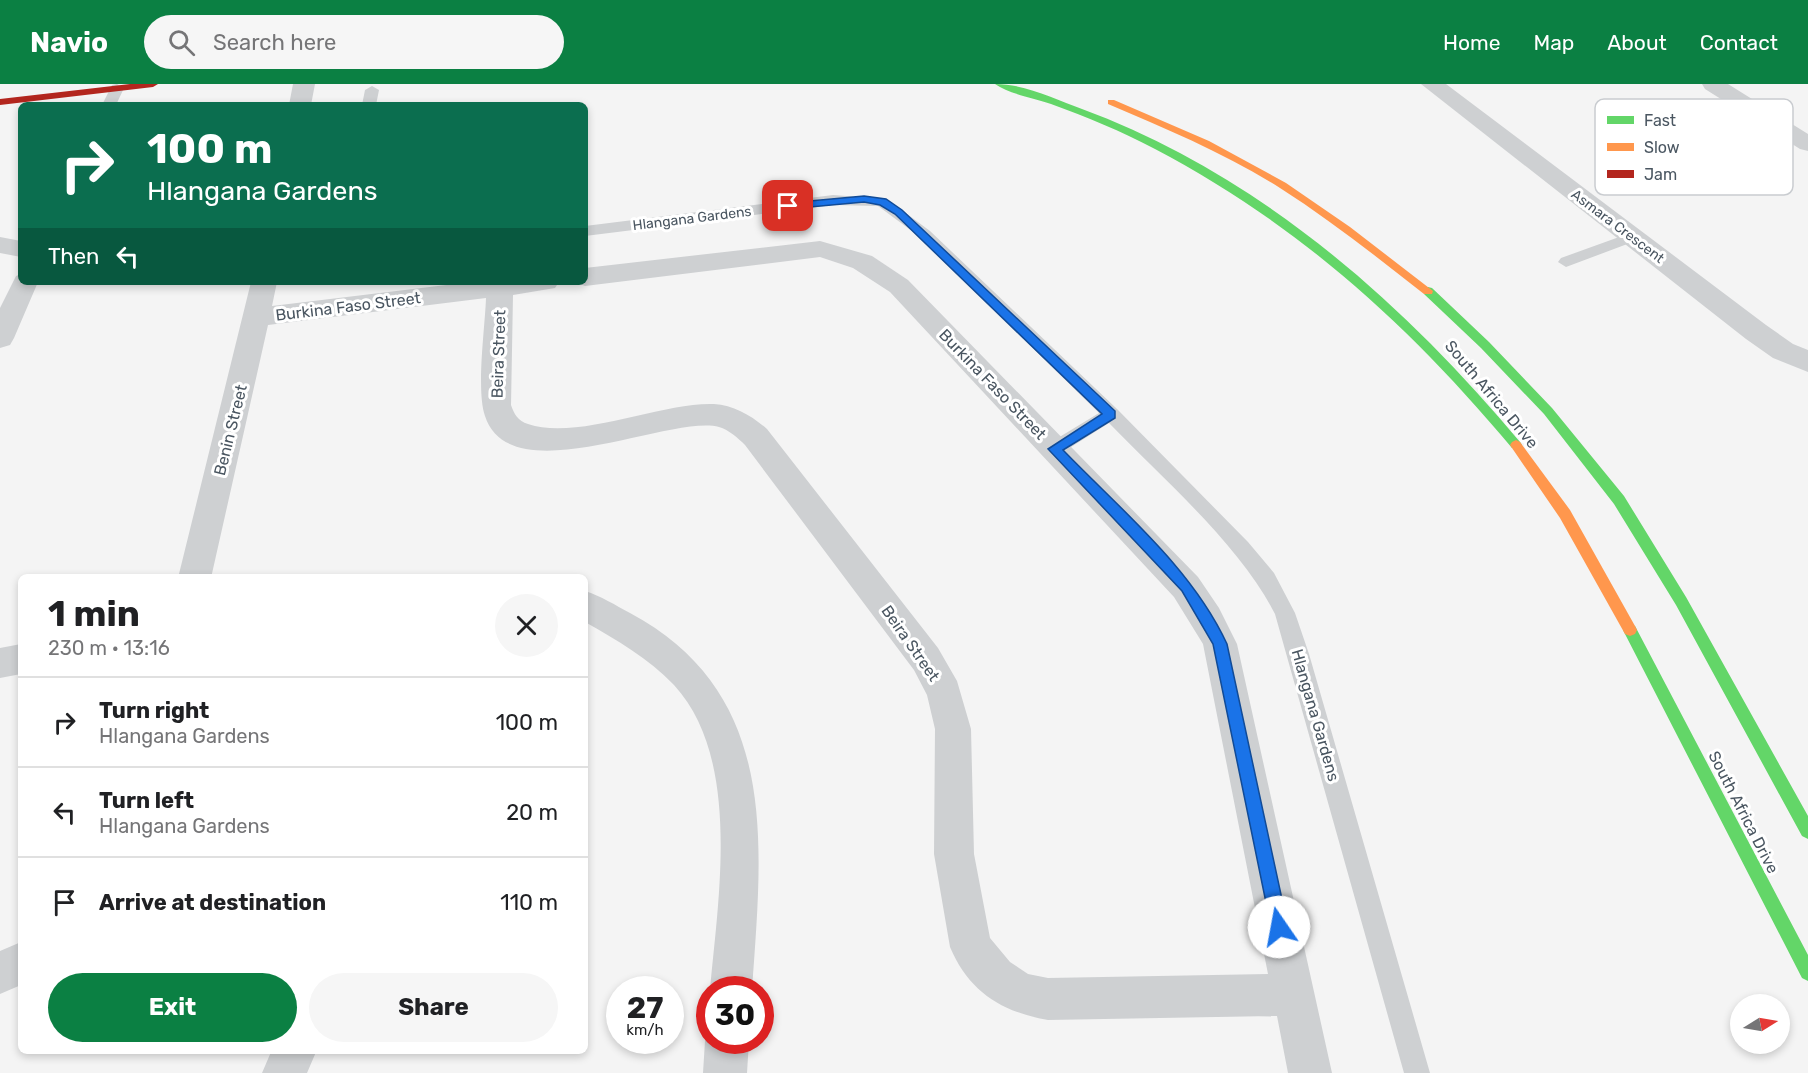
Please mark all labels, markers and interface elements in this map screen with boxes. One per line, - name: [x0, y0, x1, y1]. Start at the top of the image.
- search box: [144, 15, 564, 69]
- text: Navio: [30, 26, 108, 59]
- icon: search: [165, 26, 198, 59]
- text: Search here: [213, 29, 336, 56]
- text: Home: [1443, 30, 1500, 55]
- text: Map: [1533, 30, 1574, 55]
- text: About: [1607, 30, 1667, 55]
- text: Contact: [1700, 30, 1778, 55]
- legend: [1595, 99, 1793, 195]
- text: Fast: [1644, 111, 1676, 130]
- text: 100 m: [147, 124, 272, 174]
- icon: right: [48, 126, 126, 204]
- text: Slow: [1644, 138, 1680, 157]
- text: Jam: [1644, 165, 1677, 184]
- text: Hlangana Gardens: [147, 175, 378, 207]
- pin: [762, 180, 813, 231]
- street label: Asmara Crescent: [1568, 186, 1668, 267]
- icon: arrive: [771, 189, 804, 222]
- street label: Hlangana Gardens: [632, 203, 752, 234]
- icon: left: [111, 240, 144, 273]
- text: Then: [48, 243, 99, 270]
- street label: Burkina Faso Street: [274, 288, 422, 325]
- street label: Beira Street: [487, 309, 510, 399]
- street label: Burkina Faso Street: [935, 325, 1050, 444]
- street label: South Africa Drive: [1441, 337, 1542, 452]
- street label: Benin Street: [210, 383, 251, 478]
- text: 1 min: [48, 592, 140, 635]
- button: close: [495, 594, 558, 657]
- street label: Beira Street: [877, 602, 944, 685]
- text: 230 m · 13:16: [48, 636, 170, 660]
- street label: Hlangana Gardens: [1288, 647, 1343, 783]
- text: Turn right: [99, 697, 209, 724]
- icon: right: [48, 706, 81, 739]
- text: 100 m: [496, 709, 558, 736]
- text: Hlangana Gardens: [99, 724, 270, 748]
- street label: South Africa Drive: [1704, 748, 1783, 877]
- text: Turn left: [99, 787, 194, 814]
- icon: left: [48, 796, 81, 829]
- text: 20 m: [506, 799, 558, 826]
- text: Hlangana Gardens: [99, 814, 270, 838]
- icon: arrive: [48, 886, 81, 919]
- text: Arrive at destination: [99, 889, 326, 916]
- text: 110 m: [500, 889, 558, 916]
- position arrow: [1247, 895, 1311, 959]
- button: Exit: [48, 973, 297, 1042]
- button: Share: [309, 973, 558, 1042]
- speed limit sign: 30: [696, 976, 774, 1054]
- text: 27: [627, 990, 663, 1026]
- north arrow: [1730, 994, 1790, 1054]
- map controls: [1730, 994, 1790, 1054]
- text: km/h: [626, 1021, 664, 1039]

